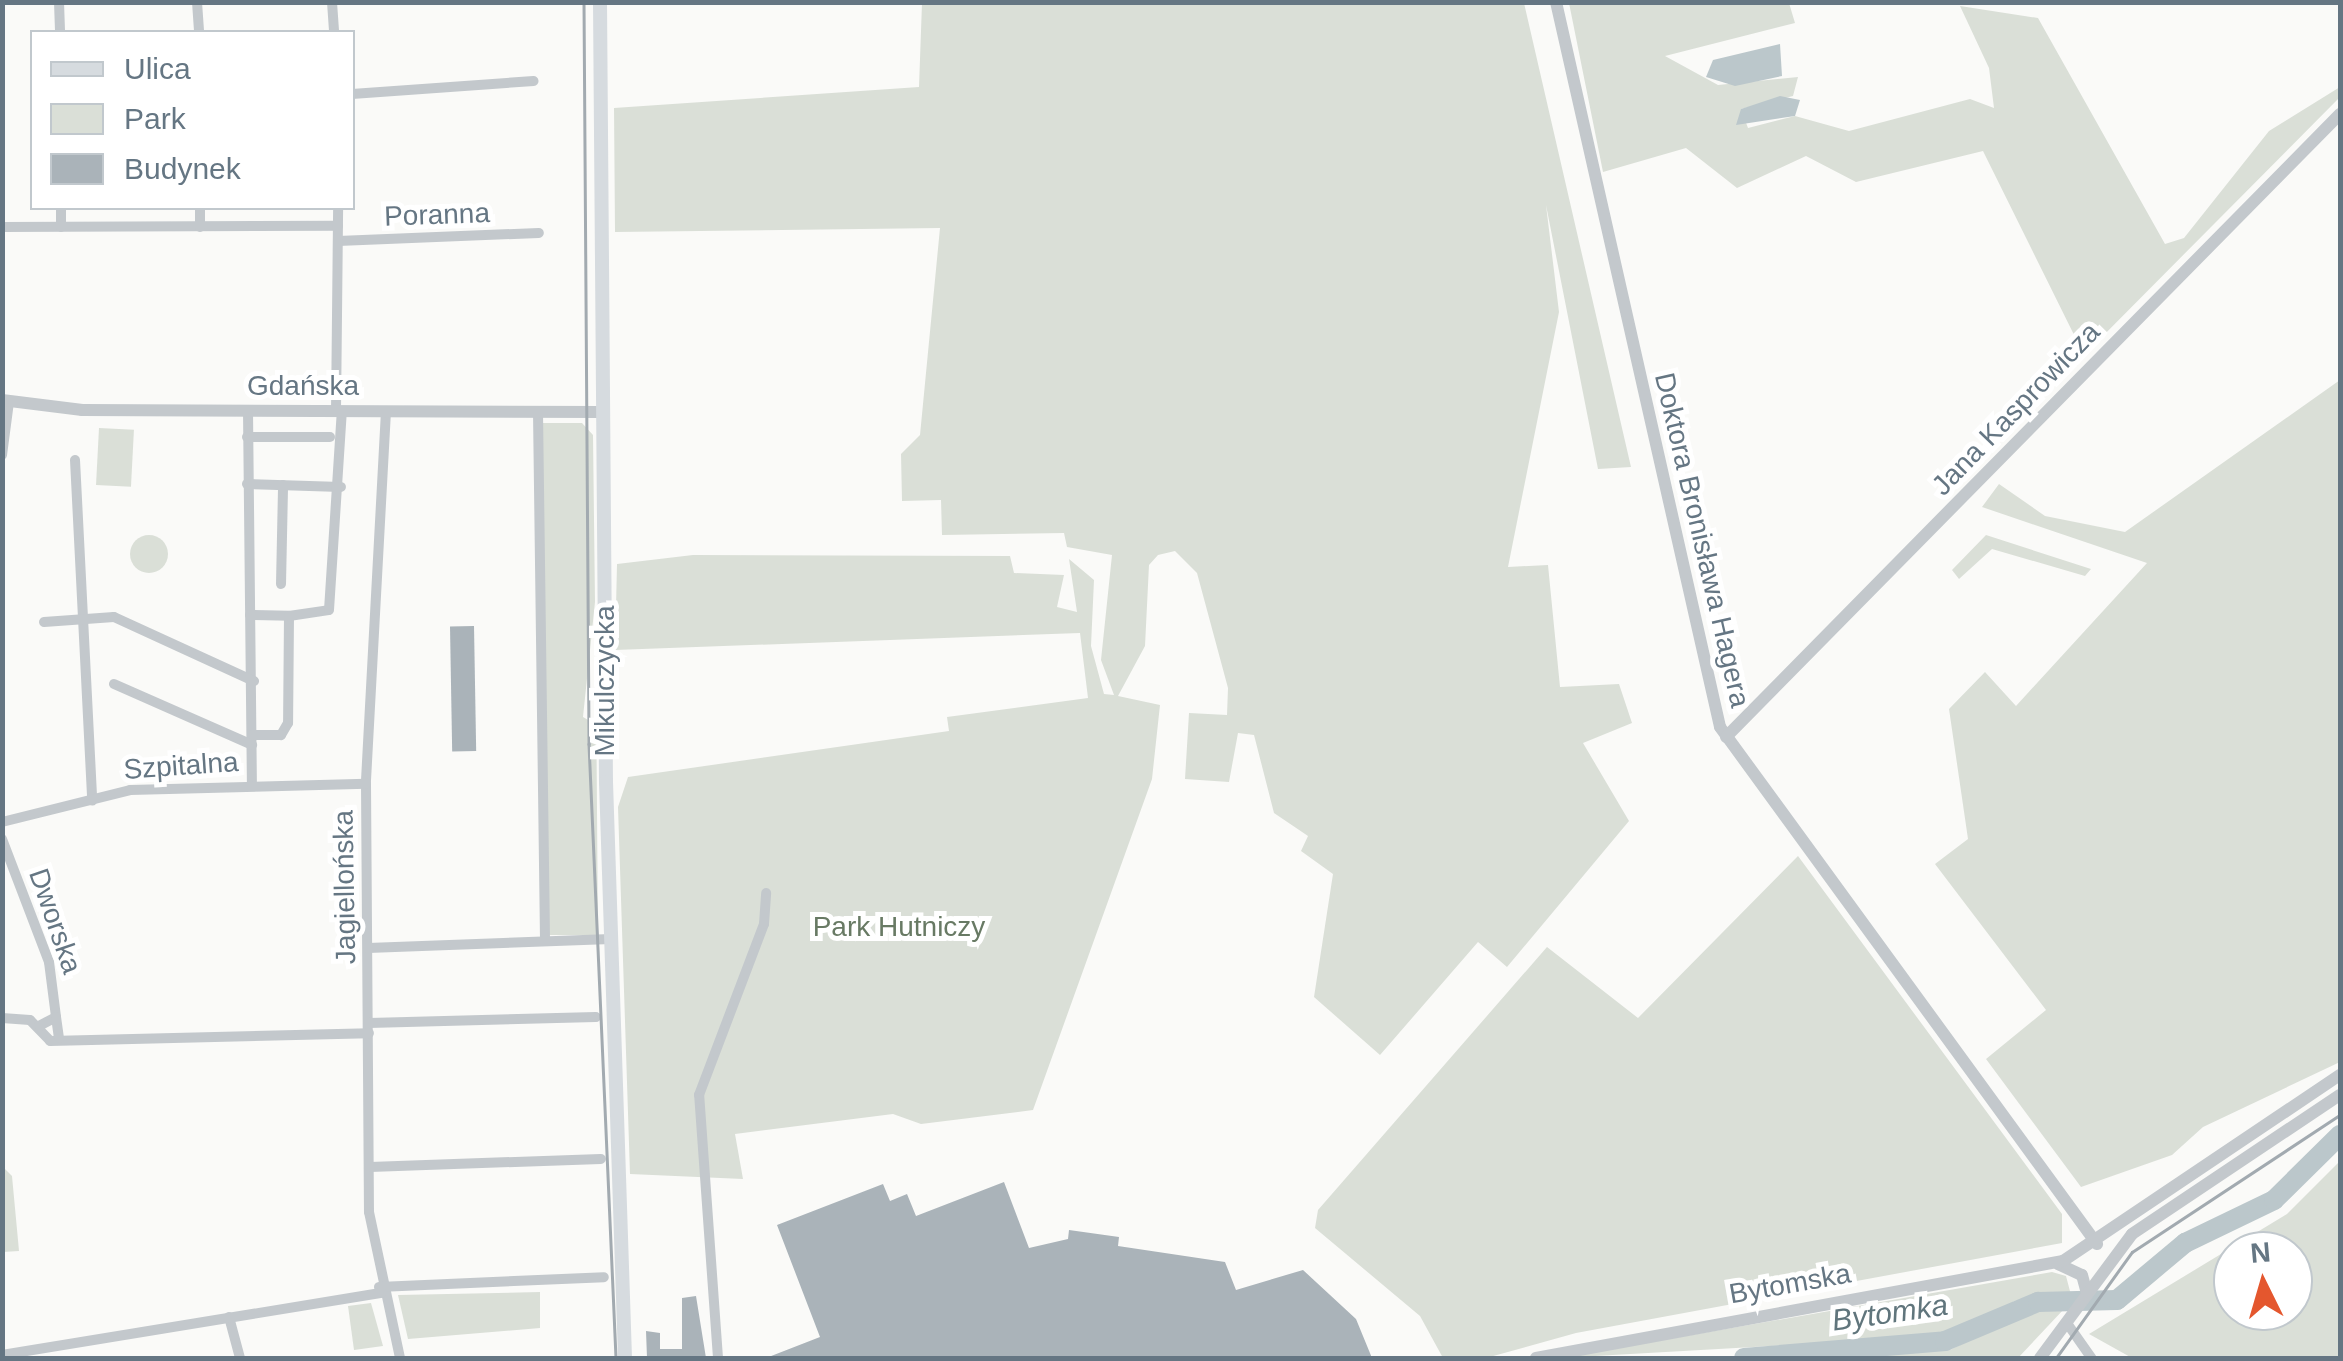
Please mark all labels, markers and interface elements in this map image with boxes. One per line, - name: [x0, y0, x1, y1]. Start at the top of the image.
- legend: [30, 30, 355, 210]
- text: Ulica: [124, 52, 191, 85]
- text: Park: [124, 102, 186, 135]
- text: Budynek: [124, 152, 241, 185]
- street label: Poranna: [384, 196, 490, 234]
- street label: Jana Kasprowicza: [1925, 316, 2107, 502]
- street label: Gdańska: [247, 369, 359, 403]
- street label: Doktora Bronisława Hagera: [1647, 369, 1757, 711]
- street label: Mikulczycka: [588, 606, 622, 756]
- street label: Szpitalna: [122, 745, 240, 787]
- street label: Jagiellońska: [327, 810, 363, 964]
- street label: Dworska: [21, 864, 89, 978]
- park label: Park Hutniczy: [813, 910, 985, 944]
- north arrow: [2213, 1231, 2313, 1331]
- text: N: [2249, 1236, 2272, 1269]
- street label: Bytomska: [1727, 1257, 1853, 1311]
- water label: Bytomka: [1830, 1287, 1950, 1339]

